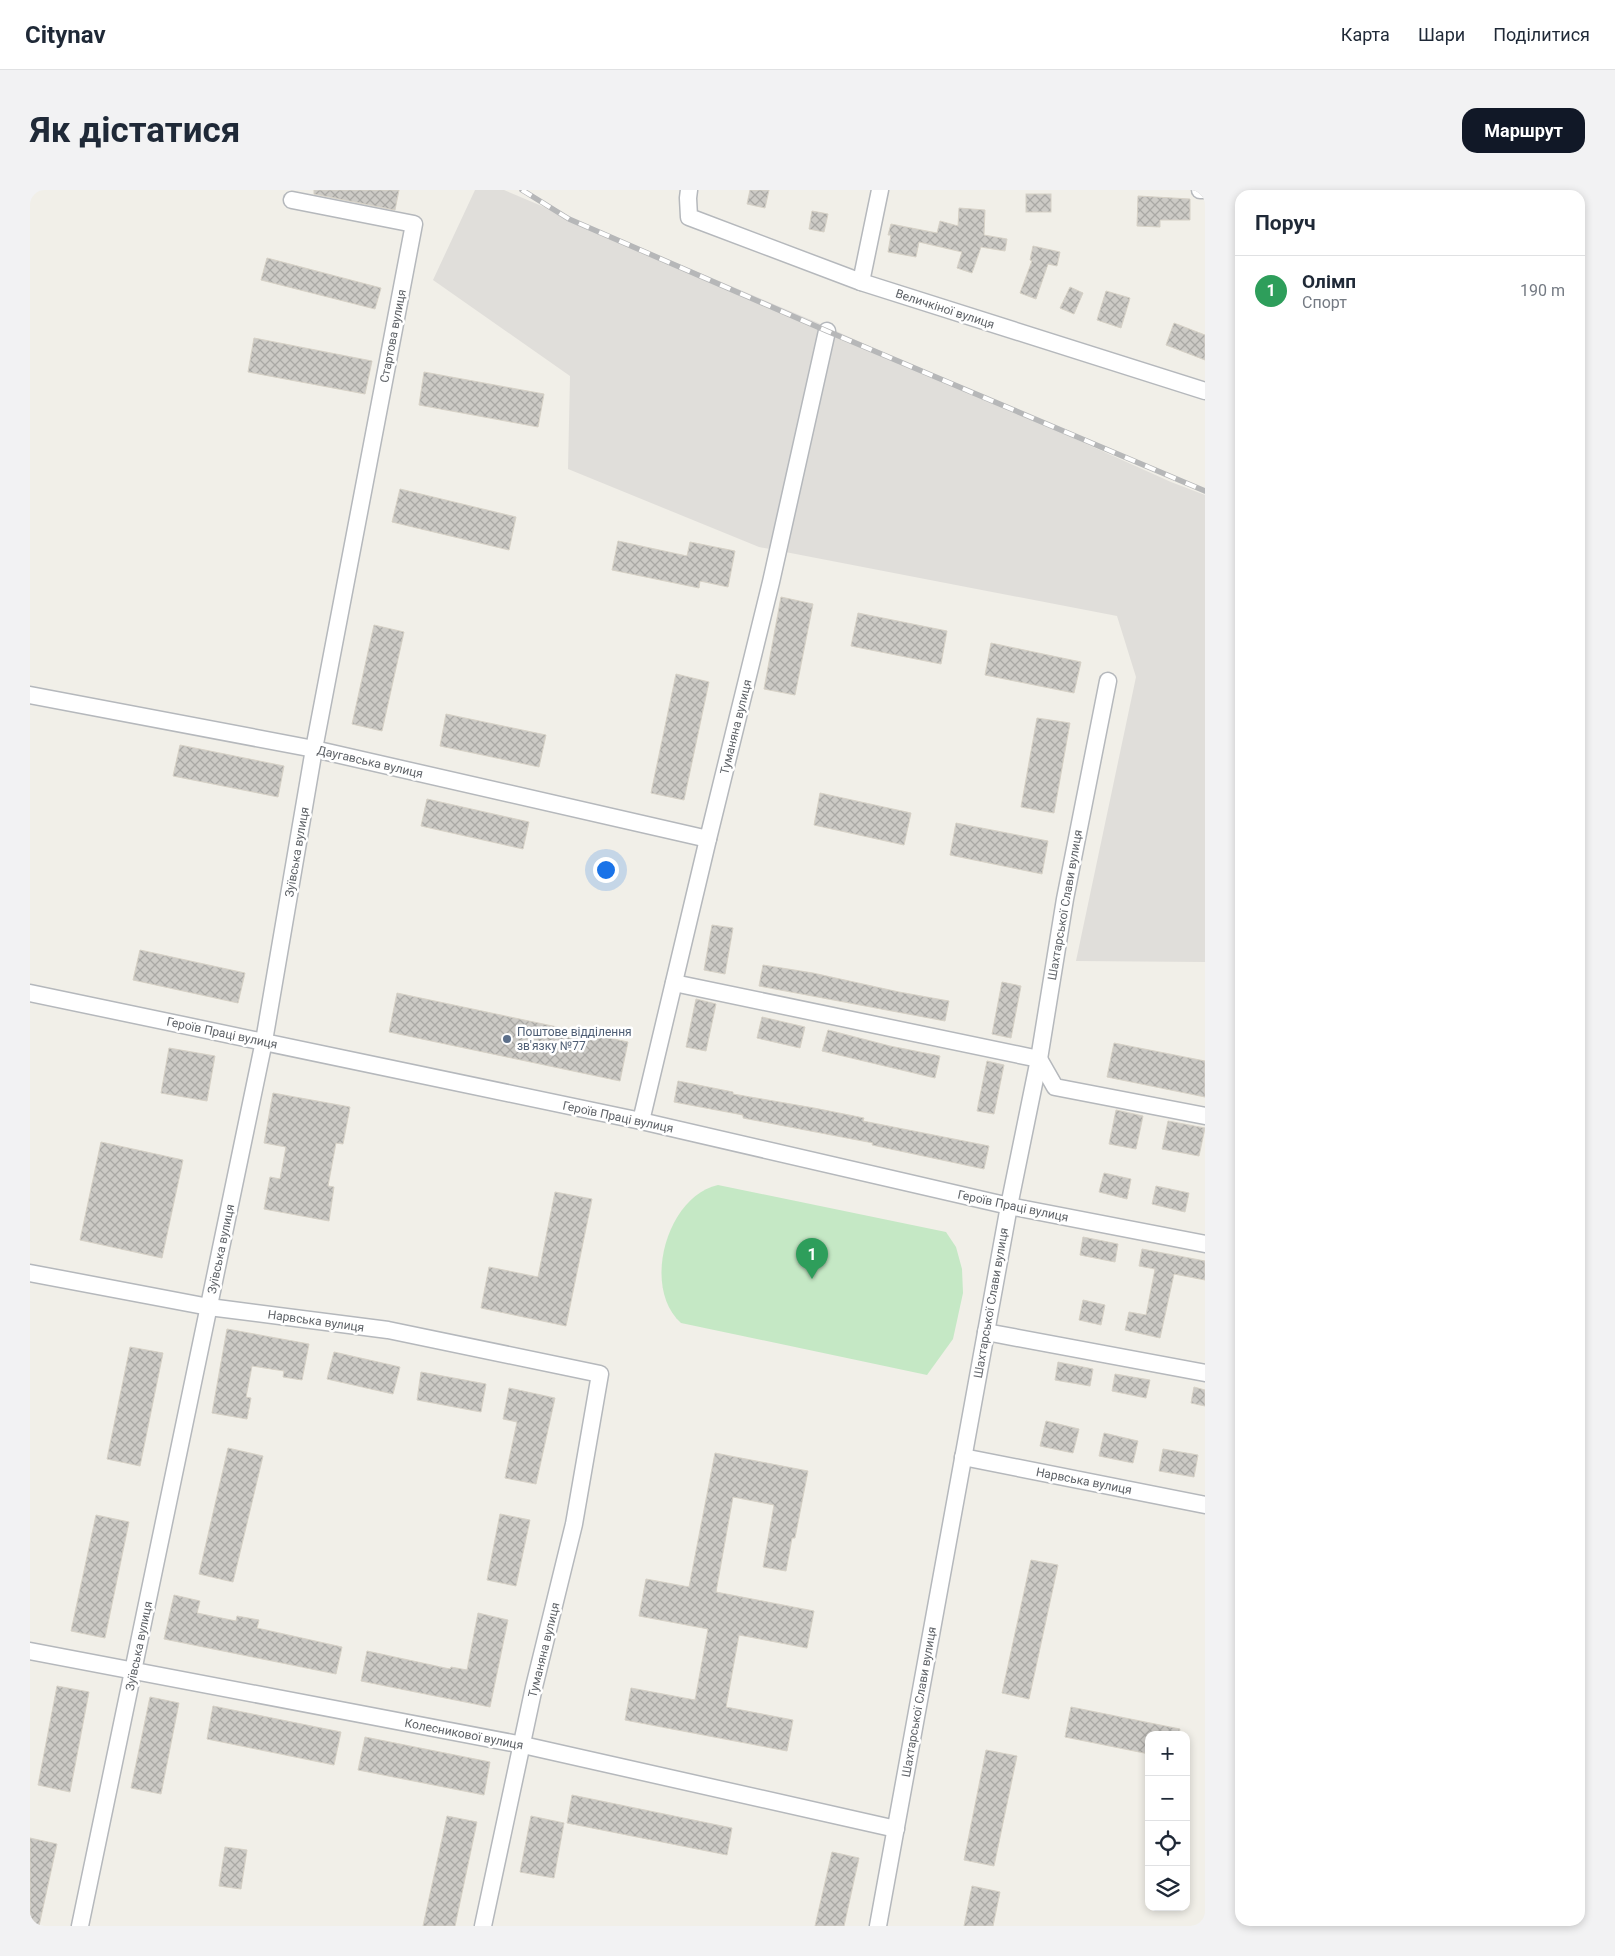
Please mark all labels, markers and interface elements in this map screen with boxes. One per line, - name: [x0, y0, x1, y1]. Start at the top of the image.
- text: Citynav: [25, 21, 106, 49]
- text: Карта: [1341, 24, 1390, 45]
- text: Шари: [1418, 24, 1465, 45]
- text: Поділитися: [1493, 24, 1590, 45]
- button: Маршрут: [1462, 108, 1585, 153]
- text: Як дістатися: [30, 110, 240, 151]
- text: Поруч: [1255, 211, 1316, 235]
- text: Олімп: [1302, 270, 1356, 293]
- text: 1: [1266, 281, 1276, 300]
- text: 190 m: [1520, 281, 1565, 300]
- street label: Величкіної вулиця: [894, 286, 996, 332]
- street label: Стартова вулиця: [377, 288, 409, 384]
- text: Спорт: [1302, 293, 1347, 312]
- street label: Туманяна вулиця: [717, 678, 755, 776]
- street label: Даугавська вулиця: [316, 743, 424, 781]
- street label: Зуївська вулиця: [282, 806, 312, 898]
- street label: Шахтарської Слави вулиця: [1045, 829, 1085, 981]
- your location: [593, 857, 619, 883]
- street label: Героїв Праці вулиця: [165, 1014, 279, 1052]
- place label: Поштове відділення зв'язку №77: [517, 1025, 632, 1053]
- marker: Поштове відділення зв'язку №77: [501, 1033, 513, 1045]
- street label: Героїв Праці вулиця: [561, 1098, 675, 1136]
- street label: Героїв Праці вулиця: [956, 1187, 1070, 1225]
- street label: Зуївська вулиця: [205, 1203, 237, 1295]
- street label: Шахтарської Слави вулиця: [971, 1227, 1011, 1379]
- pin: 1: [796, 1238, 828, 1279]
- street label: Нарвська вулиця: [267, 1307, 365, 1335]
- street label: Нарвська вулиця: [1035, 1465, 1133, 1497]
- street label: Зуївська вулиця: [123, 1600, 155, 1692]
- street label: Туманяна вулиця: [525, 1601, 563, 1699]
- street label: Шахтарської Слави вулиця: [899, 1626, 939, 1778]
- street label: Колесникової вулиця: [404, 1716, 524, 1752]
- map controls: [1145, 1731, 1190, 1911]
- button: +: [1145, 1731, 1190, 1776]
- button: −: [1145, 1776, 1190, 1821]
- button: locate: [1145, 1821, 1190, 1866]
- button: layers: [1145, 1866, 1190, 1911]

